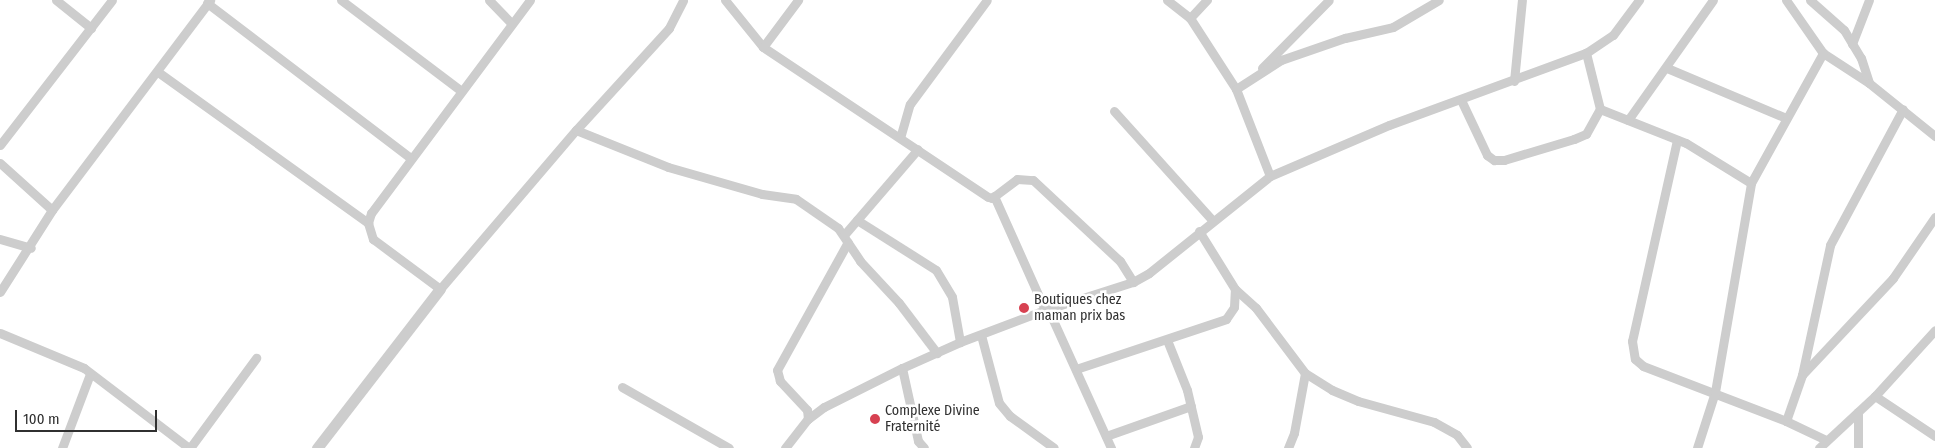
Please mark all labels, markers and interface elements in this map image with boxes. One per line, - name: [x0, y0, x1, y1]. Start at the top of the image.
- place label: Boutiques chez maman prix bas: [1034, 292, 1125, 324]
- marker: Boutiques chez maman prix bas: [1018, 302, 1030, 314]
- scale bar: [18, 400, 160, 432]
- place label: Complexe Divine Fraternité: [885, 403, 980, 436]
- text: 100 m: [23, 410, 60, 428]
- marker: Complexe Divine Fraternité: [869, 413, 881, 425]

